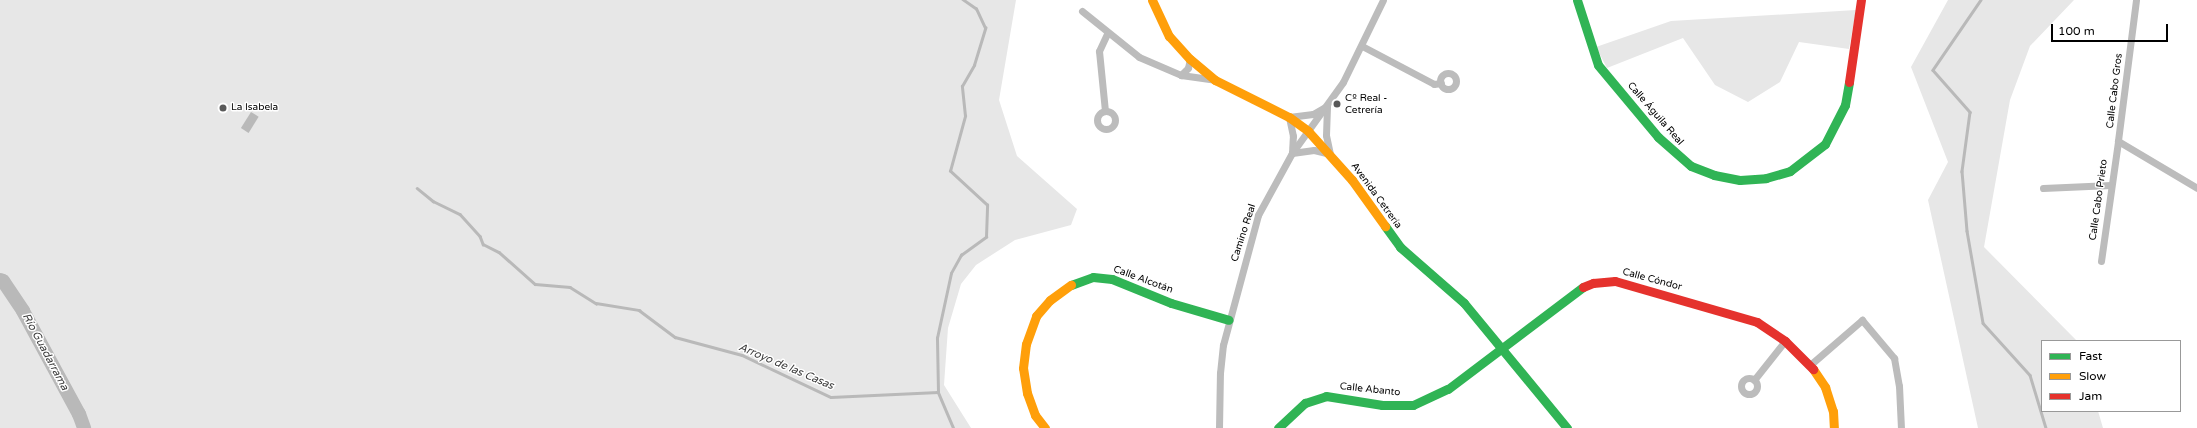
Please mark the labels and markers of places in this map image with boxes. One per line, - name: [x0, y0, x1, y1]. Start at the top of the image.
- place label: Cº Real - Cetrería: [1345, 92, 1387, 116]
- marker: Cº Real - Cetrería: [1332, 99, 1342, 109]
- place label: La Isabela: [231, 102, 278, 114]
- marker: La Isabela: [218, 103, 228, 113]

